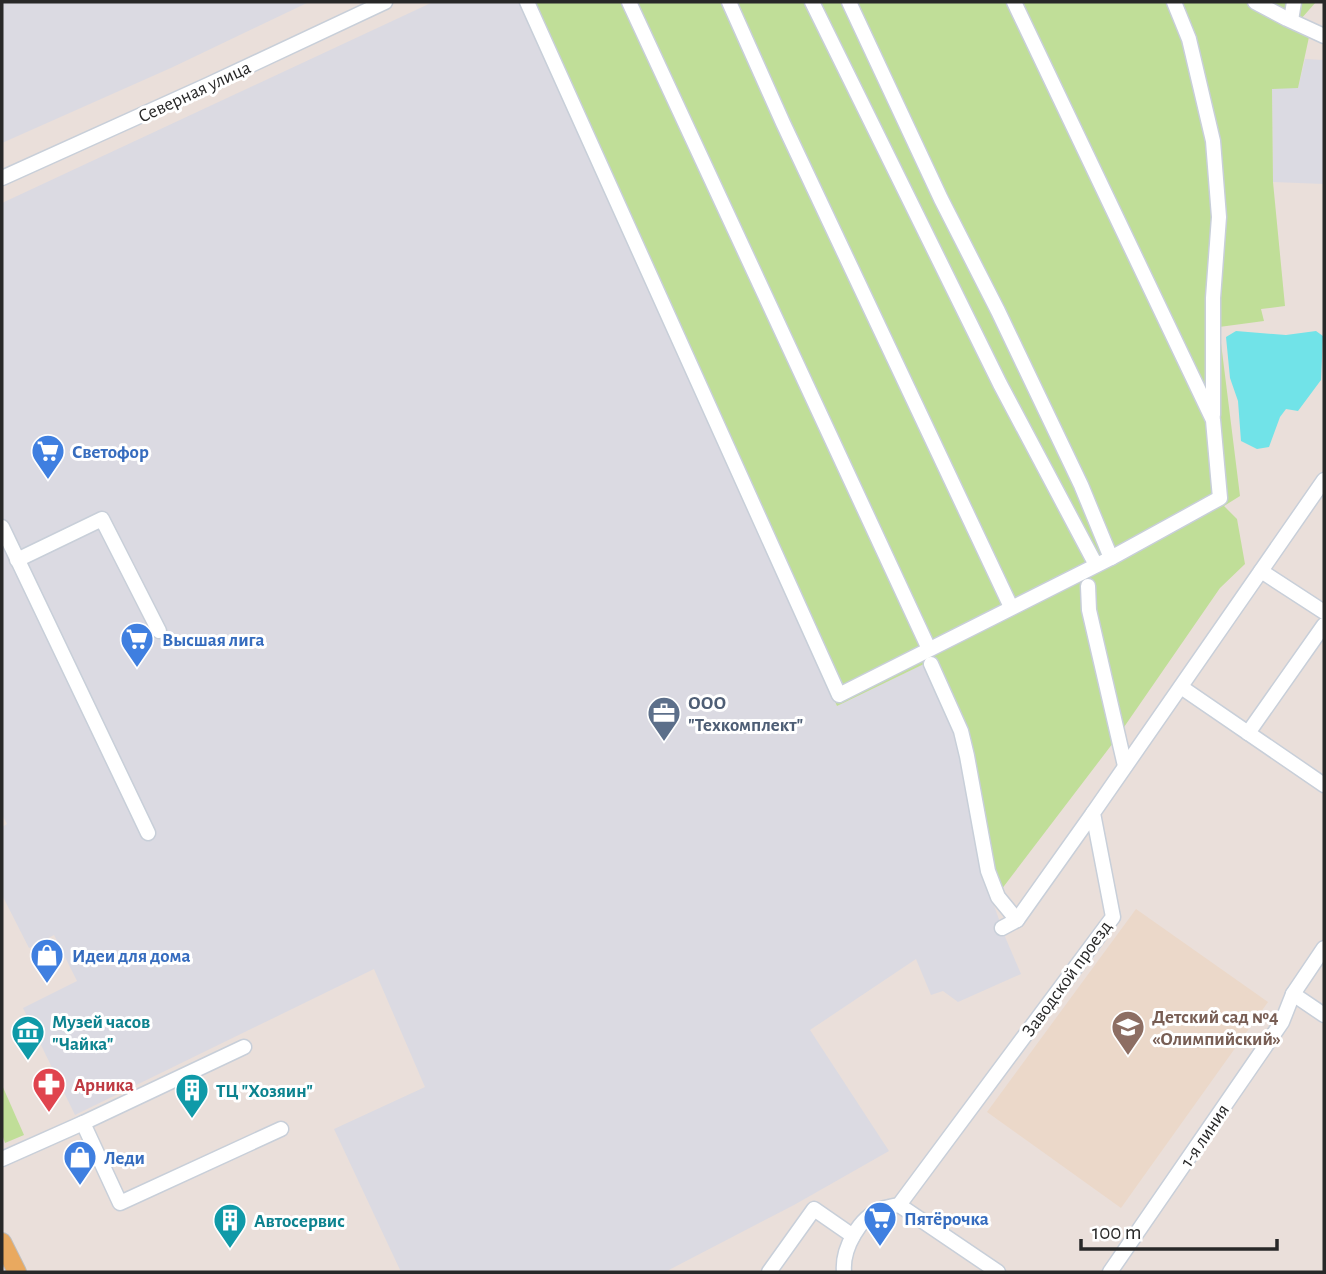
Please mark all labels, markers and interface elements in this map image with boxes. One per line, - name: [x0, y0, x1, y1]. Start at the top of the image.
- street label: Северная улица: [135, 58, 254, 127]
- supermarket icon: Светофор: [29, 432, 67, 481]
- place label: Светофор: [72, 443, 149, 462]
- supermarket icon: Высшая лига: [118, 620, 156, 669]
- place label: Высшая лига: [162, 631, 264, 650]
- office icon: ООО "Техкомплект": [645, 694, 683, 743]
- place label: ООО "Техкомплект": [688, 694, 803, 735]
- street label: Заводской проезд: [1019, 917, 1116, 1040]
- shop icon: Идеи для дома: [28, 936, 66, 985]
- place label: Идеи для дома: [72, 947, 190, 966]
- school or university icon: Детский сад №4 «Олимпийский»: [1109, 1008, 1147, 1057]
- place label: Детский сад №4 «Олимпийский»: [1152, 1008, 1281, 1049]
- museum icon: Музей часов "Чайка": [9, 1013, 47, 1062]
- place label: Музей часов "Чайка": [52, 1013, 150, 1054]
- pharmacy icon: Арника: [30, 1065, 68, 1114]
- building icon: ТЦ "Хозяин": [173, 1071, 211, 1120]
- place label: Арника: [74, 1076, 134, 1095]
- place label: ТЦ "Хозяин": [216, 1082, 313, 1101]
- street label: 1-я линия: [1177, 1101, 1233, 1171]
- shop icon: Леди: [61, 1138, 99, 1187]
- place label: Леди: [104, 1149, 145, 1168]
- supermarket icon: Пятёрочка: [861, 1199, 899, 1248]
- building icon: Автосервис: [211, 1201, 249, 1250]
- scale bar: [1081, 1208, 1277, 1252]
- place label: Пятёрочка: [904, 1210, 989, 1229]
- place label: Автосервис: [254, 1212, 345, 1231]
- text: 100 m: [1092, 1222, 1142, 1243]

